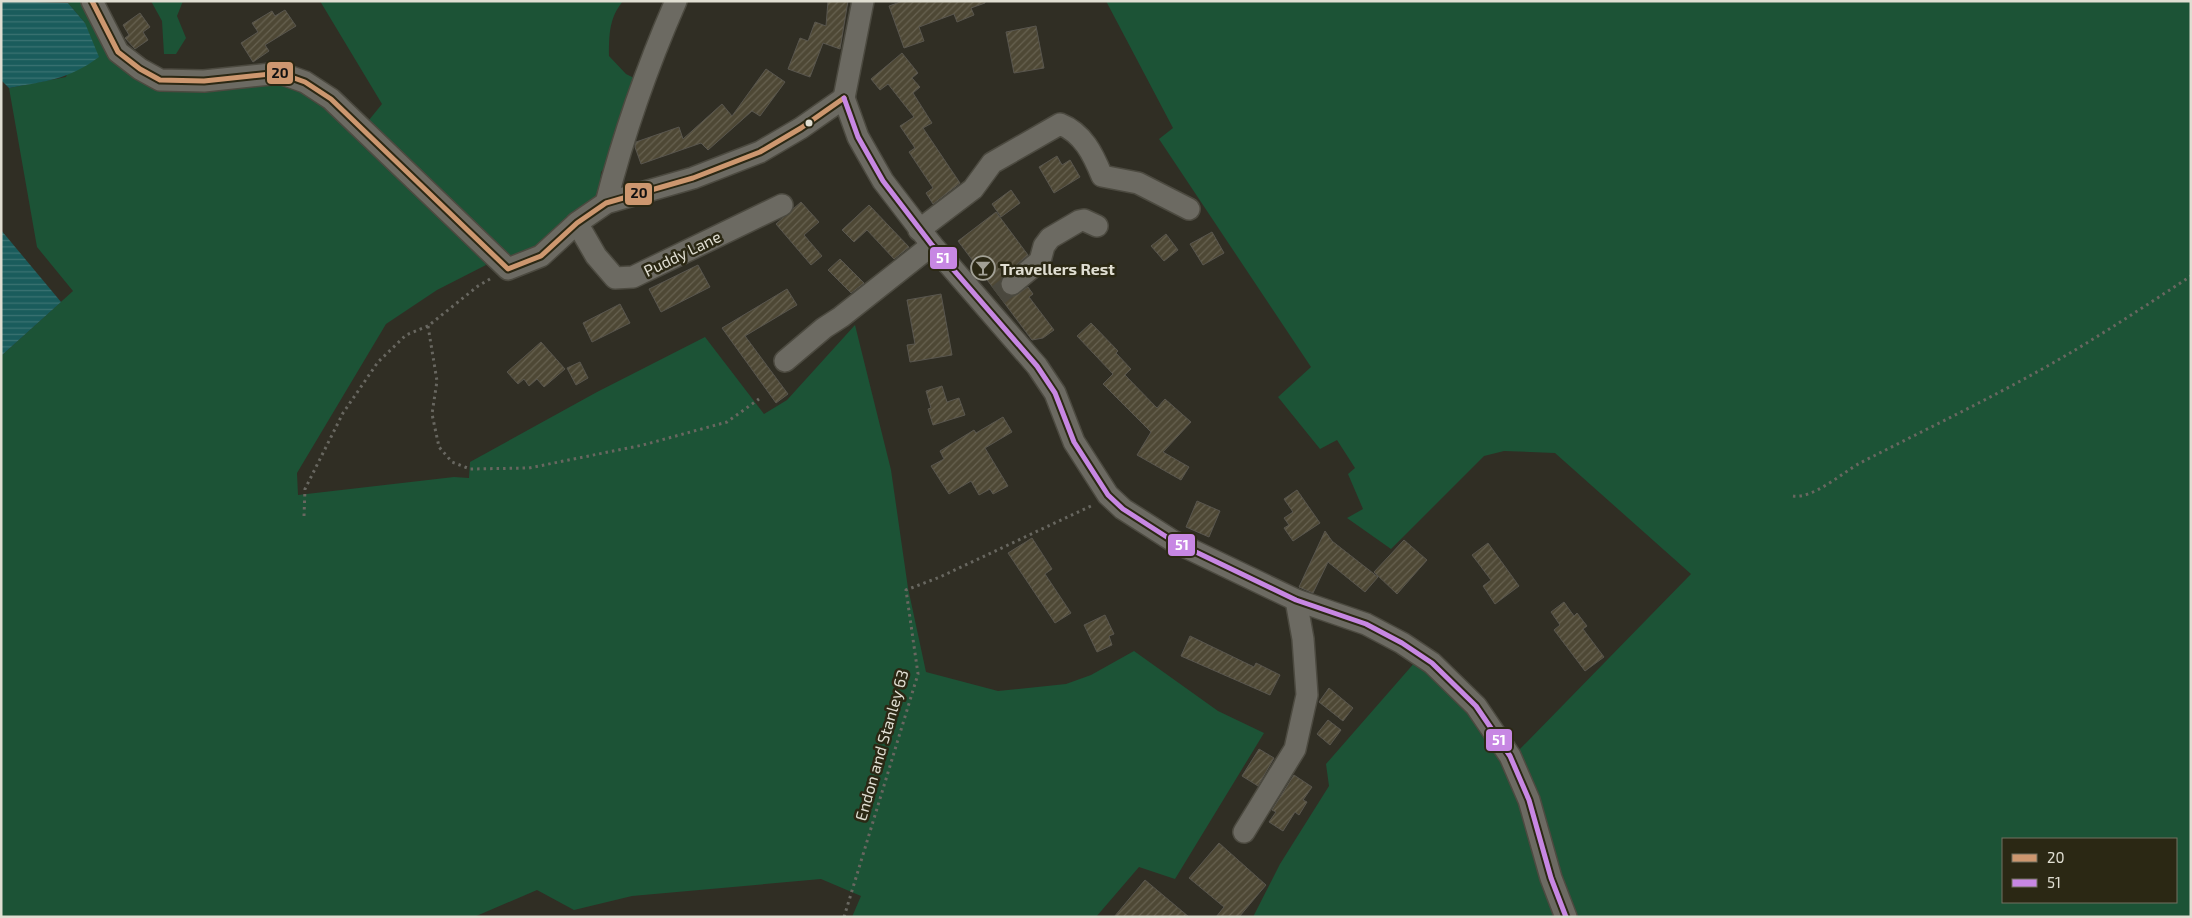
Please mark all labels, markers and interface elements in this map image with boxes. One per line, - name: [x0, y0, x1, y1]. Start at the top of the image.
- line badge: 20: [266, 61, 294, 85]
- text: 20: [272, 64, 289, 81]
- unlabelled marker: [804, 118, 814, 128]
- line badge: 20: [624, 182, 653, 206]
- text: 20: [631, 184, 648, 201]
- street label: Puddy Lane: [640, 226, 724, 280]
- line badge: 51: [929, 246, 958, 270]
- text: 51: [936, 249, 950, 266]
- bar icon: Travellers Rest: [970, 255, 996, 281]
- place label: Travellers Rest: [1000, 259, 1115, 278]
- line badge: 51: [1167, 533, 1196, 557]
- text: 51: [1175, 536, 1189, 553]
- street label: Endon and Stanley 63: [850, 667, 912, 823]
- line badge: 51: [1485, 728, 1513, 752]
- text: 51: [1492, 731, 1506, 748]
- legend: [2002, 838, 2177, 903]
- text: 20: [2047, 848, 2064, 866]
- text: 51: [2047, 873, 2061, 891]

